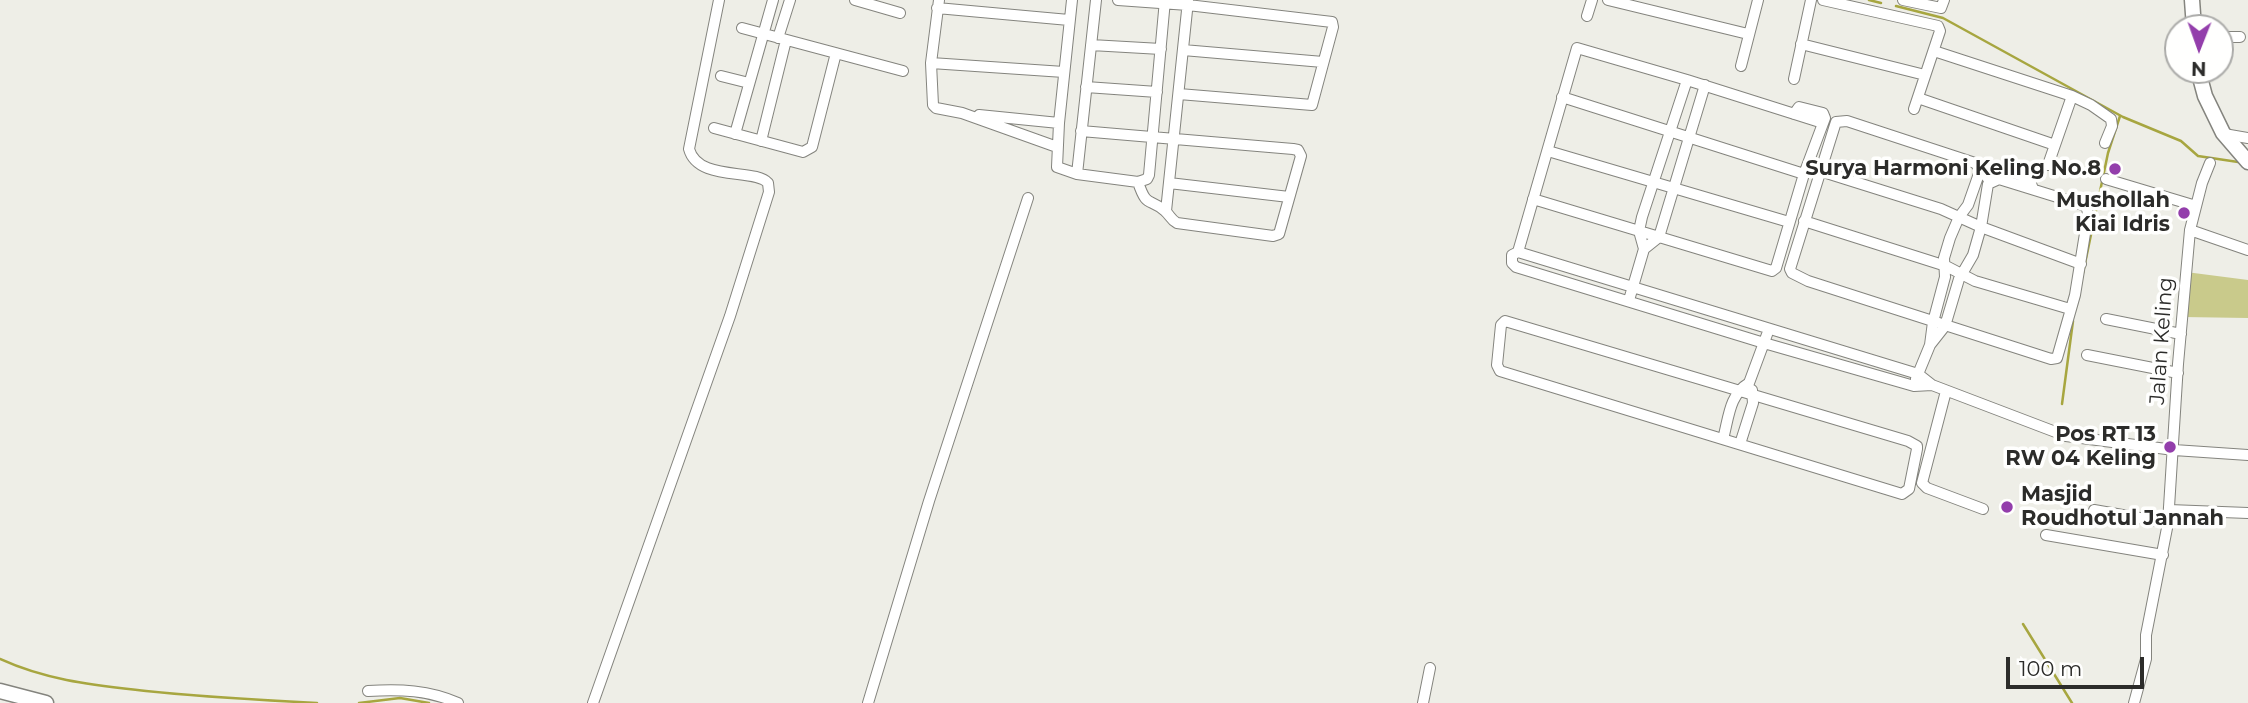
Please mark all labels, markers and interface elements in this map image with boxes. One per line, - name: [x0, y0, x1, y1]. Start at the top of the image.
- north arrow: [2164, 14, 2234, 84]
- text: N: [2191, 57, 2207, 80]
- place label: Surya Harmoni Keling No.8: [1805, 156, 2101, 182]
- marker: Surya Harmoni Keling No.8: [2107, 161, 2123, 177]
- place label: Mushollah Kiai Idris: [2056, 188, 2170, 238]
- marker: Mushollah Kiai Idris: [2176, 205, 2192, 221]
- street label: Jalan Keling: [2145, 276, 2179, 406]
- place label: Pos RT 13 RW 04 Keling: [2005, 422, 2156, 472]
- marker: Pos RT 13 RW 04 Keling: [2162, 439, 2178, 455]
- place label: Masjid Roudhotul Jannah: [2021, 482, 2224, 532]
- marker: Masjid Roudhotul Jannah: [1999, 499, 2015, 515]
- scale bar: [2010, 644, 2148, 688]
- text: 100 m: [2019, 656, 2082, 681]

